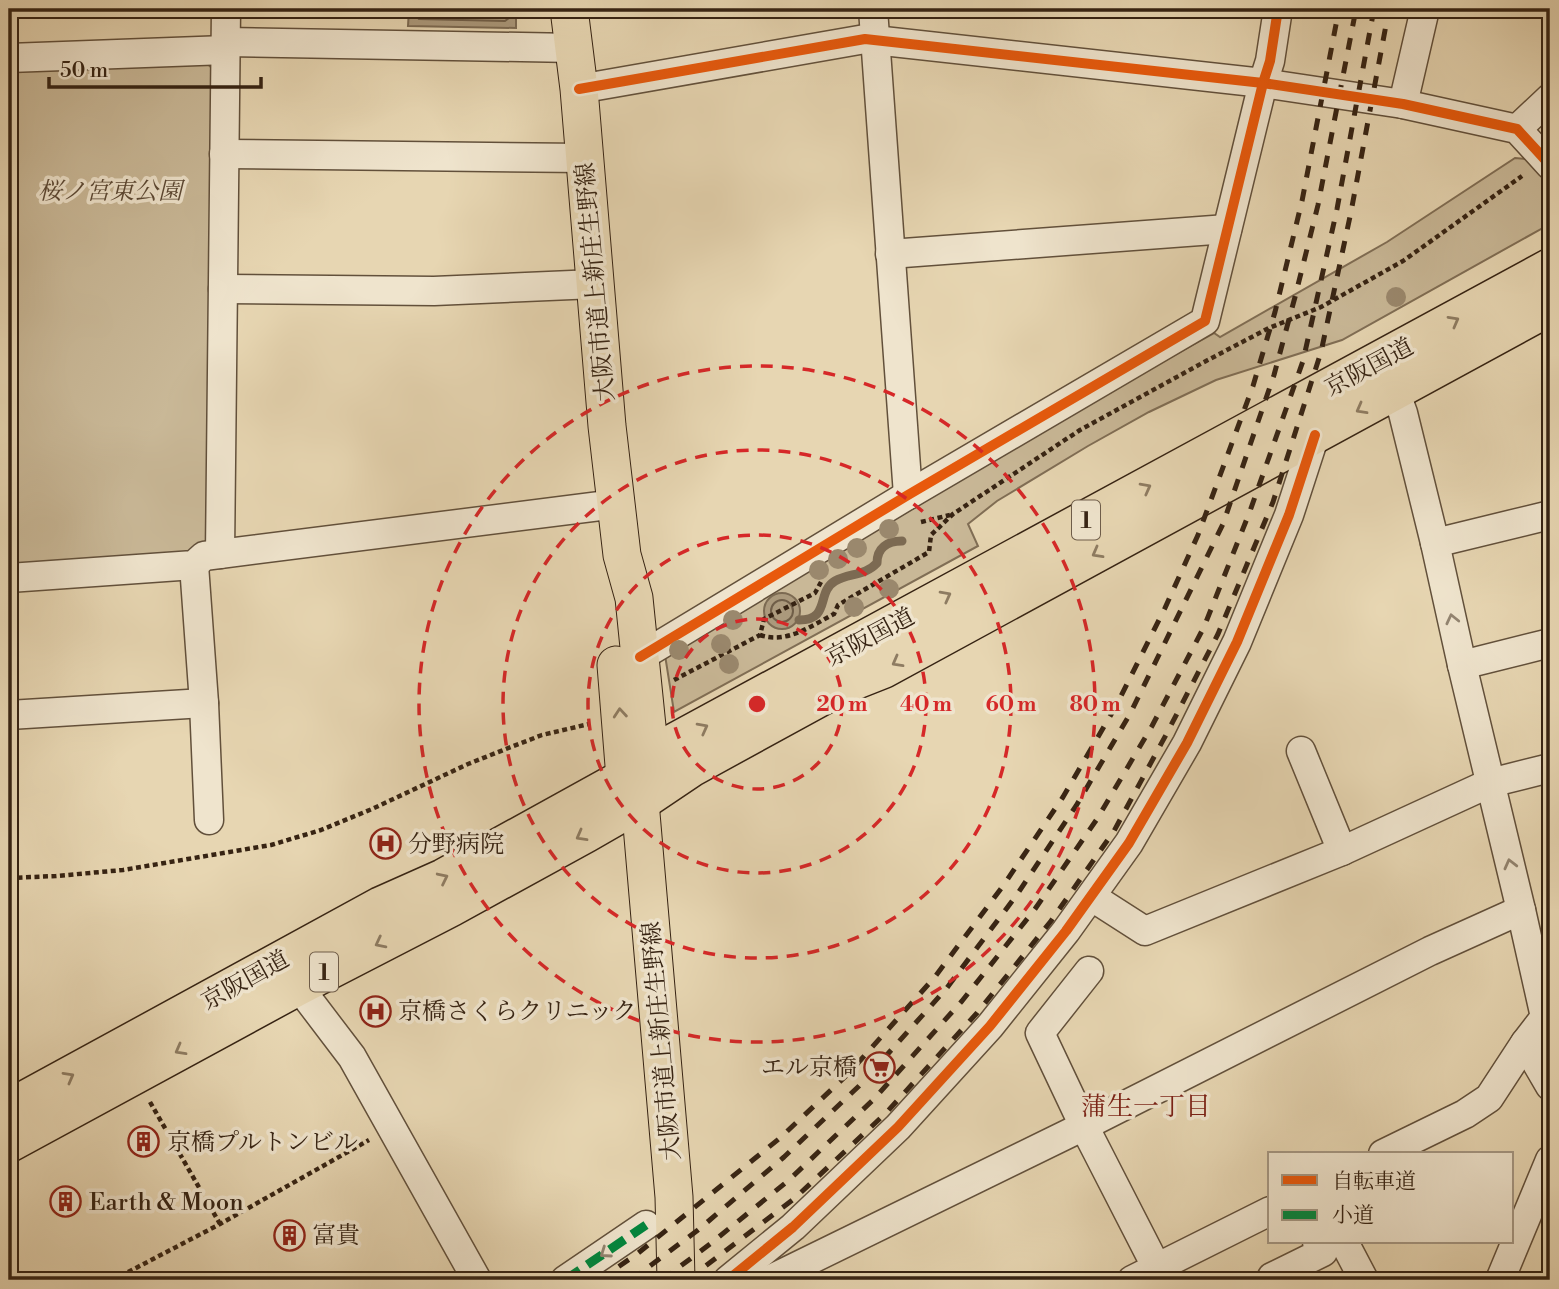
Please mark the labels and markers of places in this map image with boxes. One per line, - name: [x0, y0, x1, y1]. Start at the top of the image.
- centre of rings: [745, 692, 769, 716]
- hospital icon: 分野病院: [368, 827, 402, 861]
- place label: 分野病院: [408, 830, 504, 860]
- hospital icon: 京橋さくらクリニック: [358, 994, 392, 1028]
- place label: 京橋さくらクリニック: [398, 997, 637, 1027]
- supermarket icon: エル京橋: [863, 1050, 897, 1084]
- place label: エル京橋: [761, 1053, 857, 1083]
- building icon: 京橋プルトンビル: [127, 1125, 161, 1159]
- place label: 京橋プルトンビル: [167, 1128, 358, 1158]
- building icon: Earth & Moon: [49, 1185, 83, 1219]
- place label: Earth & Moon: [89, 1188, 243, 1218]
- building icon: 富貴: [272, 1218, 306, 1252]
- place label: 富貴: [312, 1221, 360, 1251]

